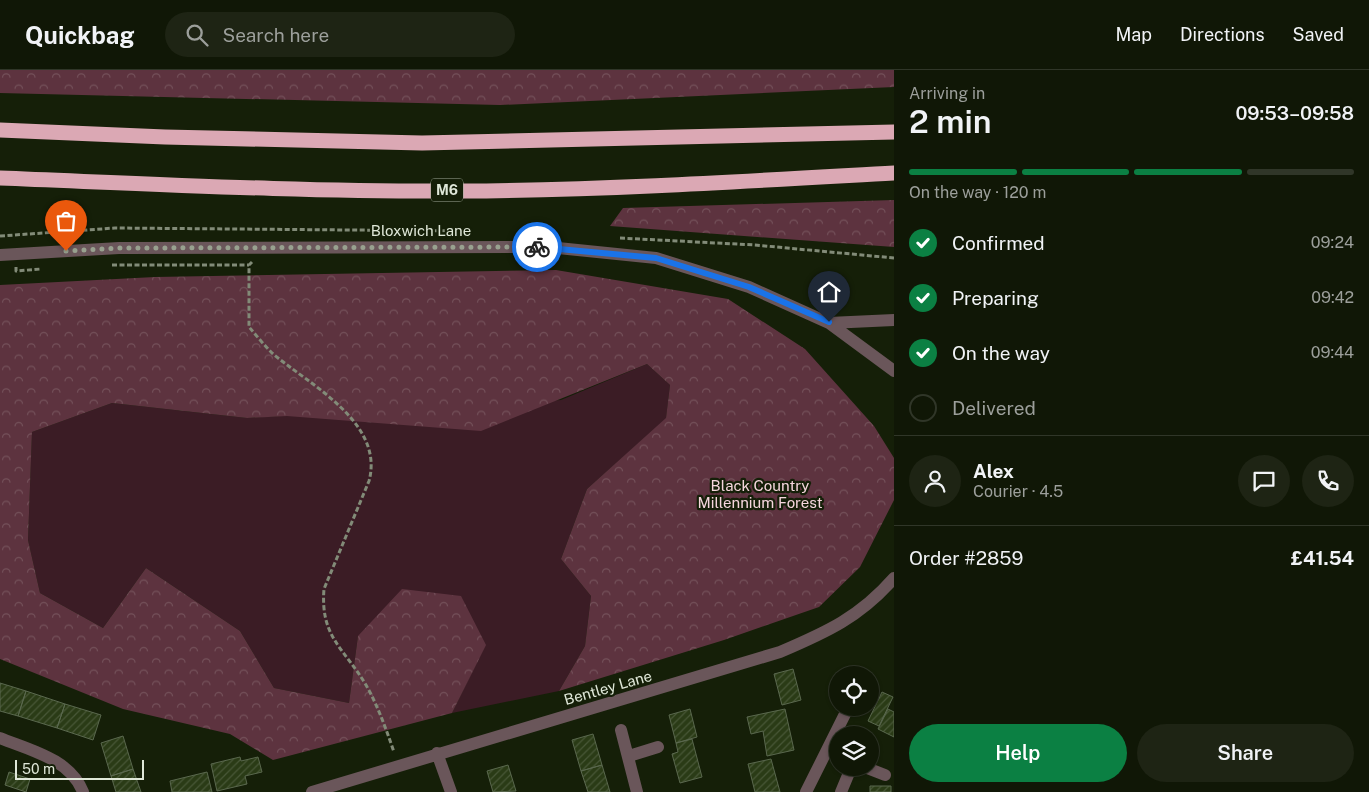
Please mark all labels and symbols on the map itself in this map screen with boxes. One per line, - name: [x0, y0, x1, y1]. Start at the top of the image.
- road number: M6: [431, 178, 463, 202]
- pin: [45, 200, 87, 251]
- street label: Bloxwich Lane: [371, 222, 471, 239]
- courier: [512, 222, 562, 272]
- pin: [808, 271, 850, 322]
- park label: Black Country Millennium Forest: [697, 477, 823, 511]
- street label: Bentley Lane: [562, 667, 654, 708]
- scale bar: [15, 757, 144, 780]

